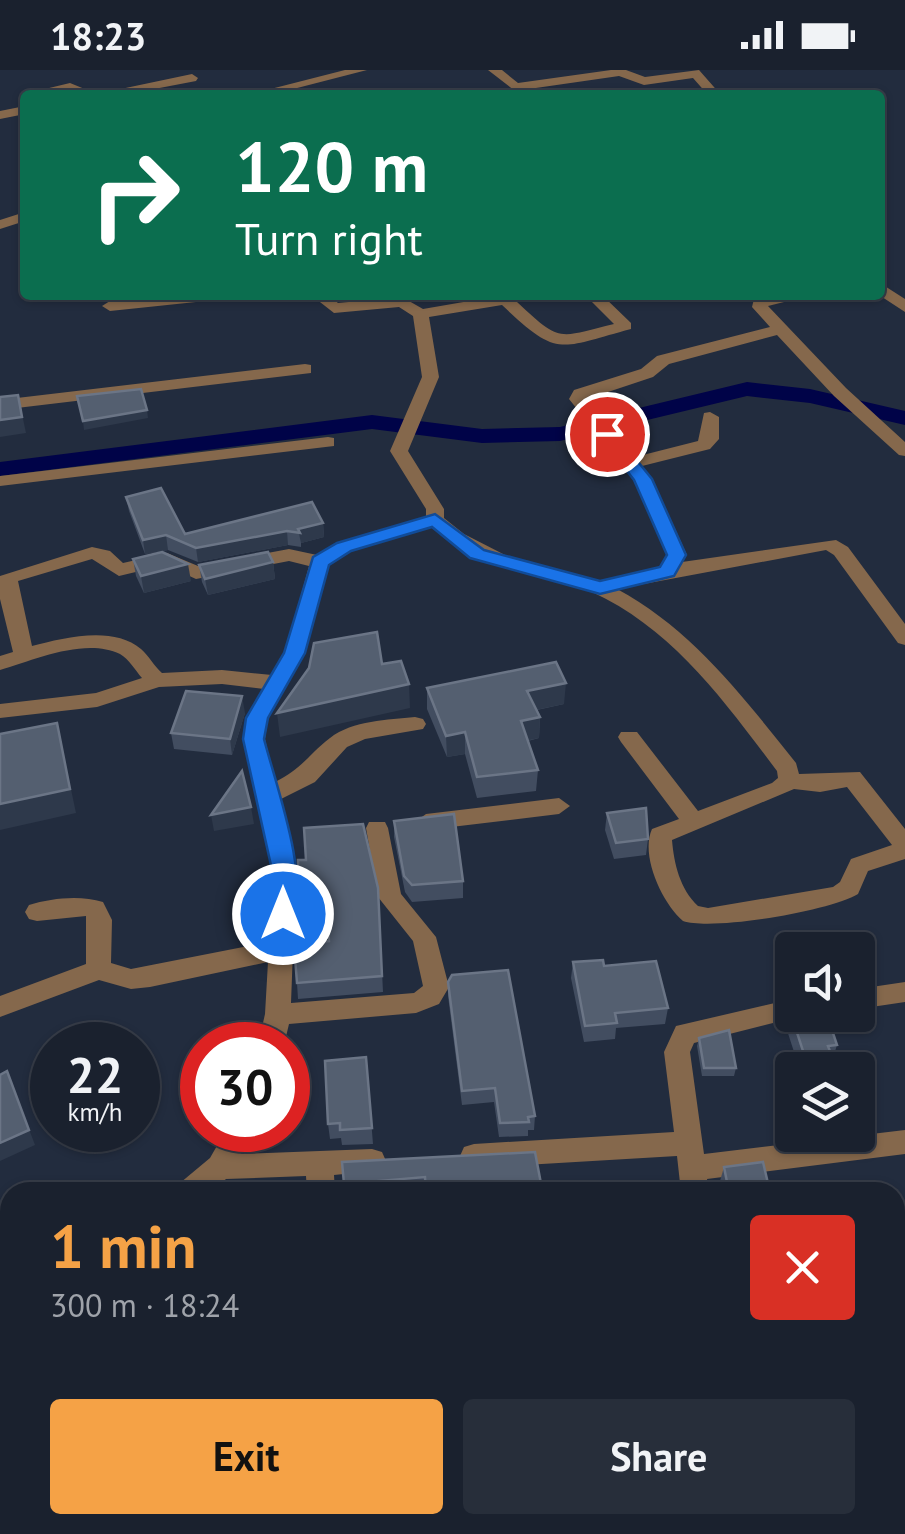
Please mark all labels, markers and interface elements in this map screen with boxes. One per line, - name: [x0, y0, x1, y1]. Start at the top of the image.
- text: 18:23: [50, 11, 146, 60]
- text: 120 m: [235, 121, 428, 211]
- icon: right: [70, 130, 200, 260]
- text: Turn right: [235, 209, 423, 267]
- pin: [565, 392, 650, 477]
- icon: arrive: [580, 407, 635, 462]
- position arrow: [231, 862, 335, 966]
- map controls: [775, 932, 875, 1152]
- button: sound: [775, 932, 875, 1032]
- speed limit sign: 30: [180, 1022, 310, 1152]
- text: 22: [67, 1042, 123, 1107]
- button: layers: [775, 1052, 875, 1152]
- text: km/h: [68, 1096, 122, 1128]
- text: 1 min: [50, 1207, 196, 1285]
- button: close: [750, 1215, 855, 1320]
- text: 300 m · 18:24: [50, 1284, 239, 1326]
- button: Exit: [50, 1399, 443, 1514]
- button: Share: [463, 1399, 855, 1514]

